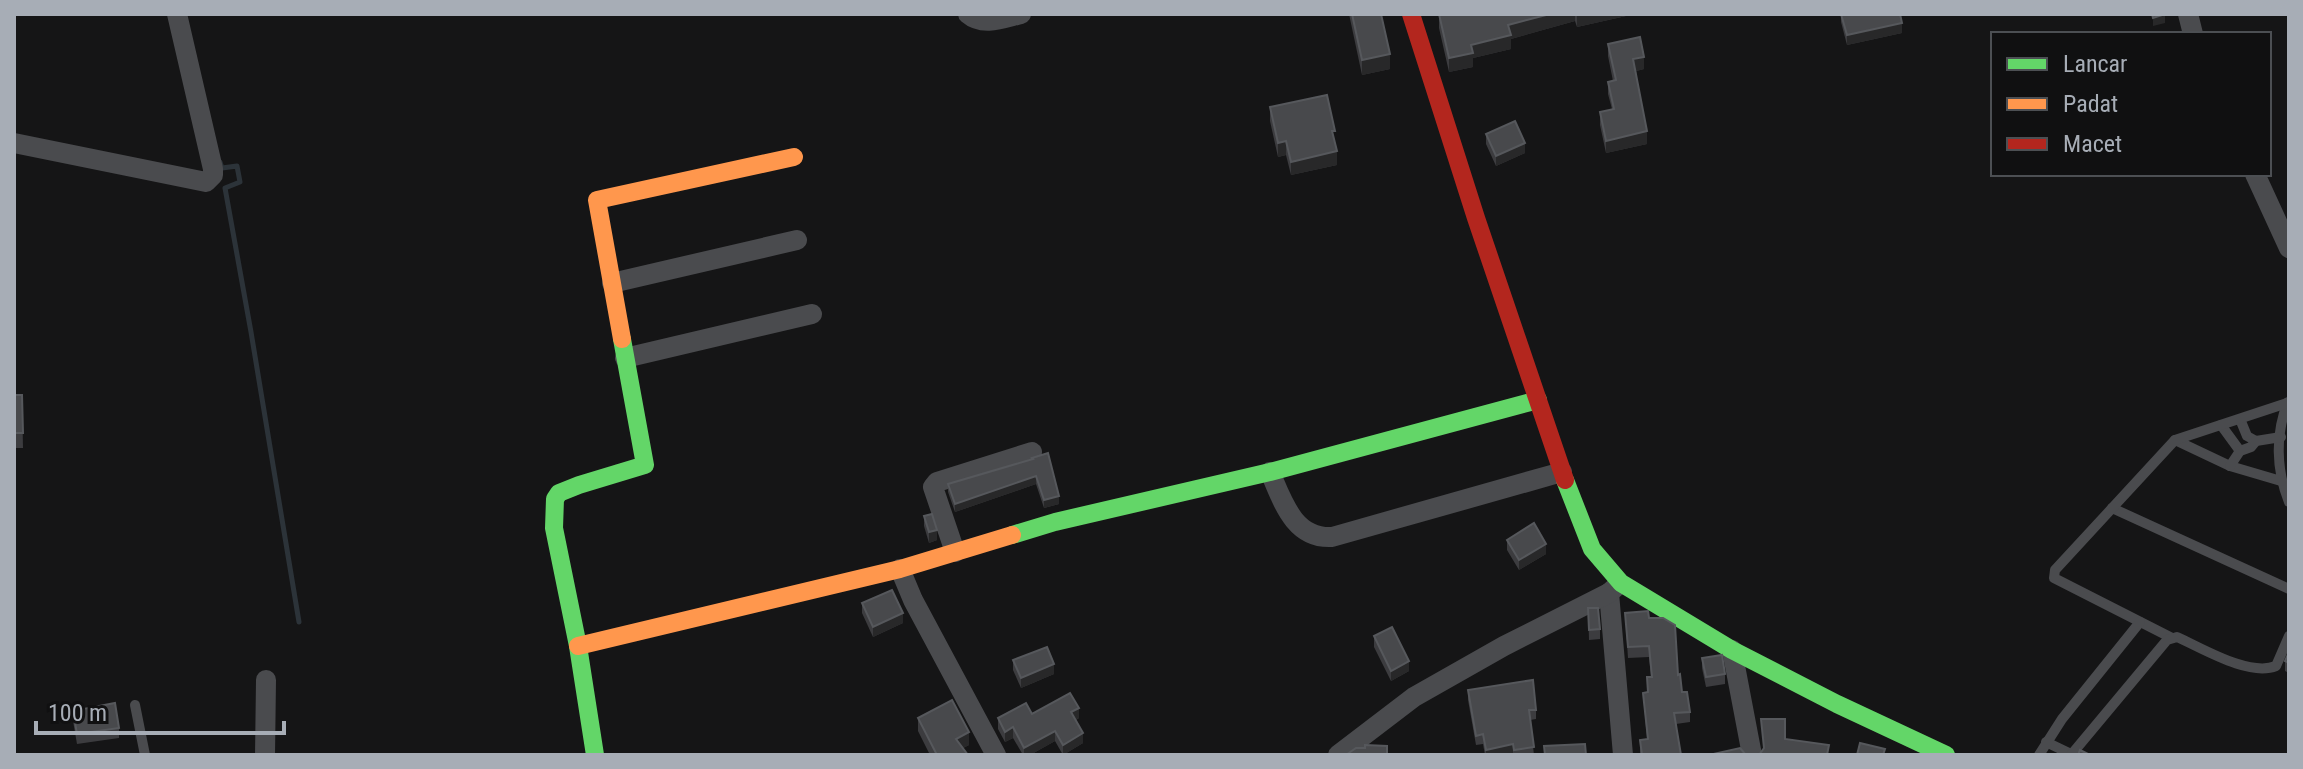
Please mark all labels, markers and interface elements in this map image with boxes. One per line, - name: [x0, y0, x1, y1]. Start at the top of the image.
- legend: [1991, 32, 2271, 176]
- text: Lancar: [2063, 50, 2127, 78]
- text: Padat: [2063, 90, 2118, 118]
- text: Macet: [2063, 130, 2122, 158]
- scale bar: [36, 685, 284, 735]
- text: 100 m: [48, 699, 107, 727]

